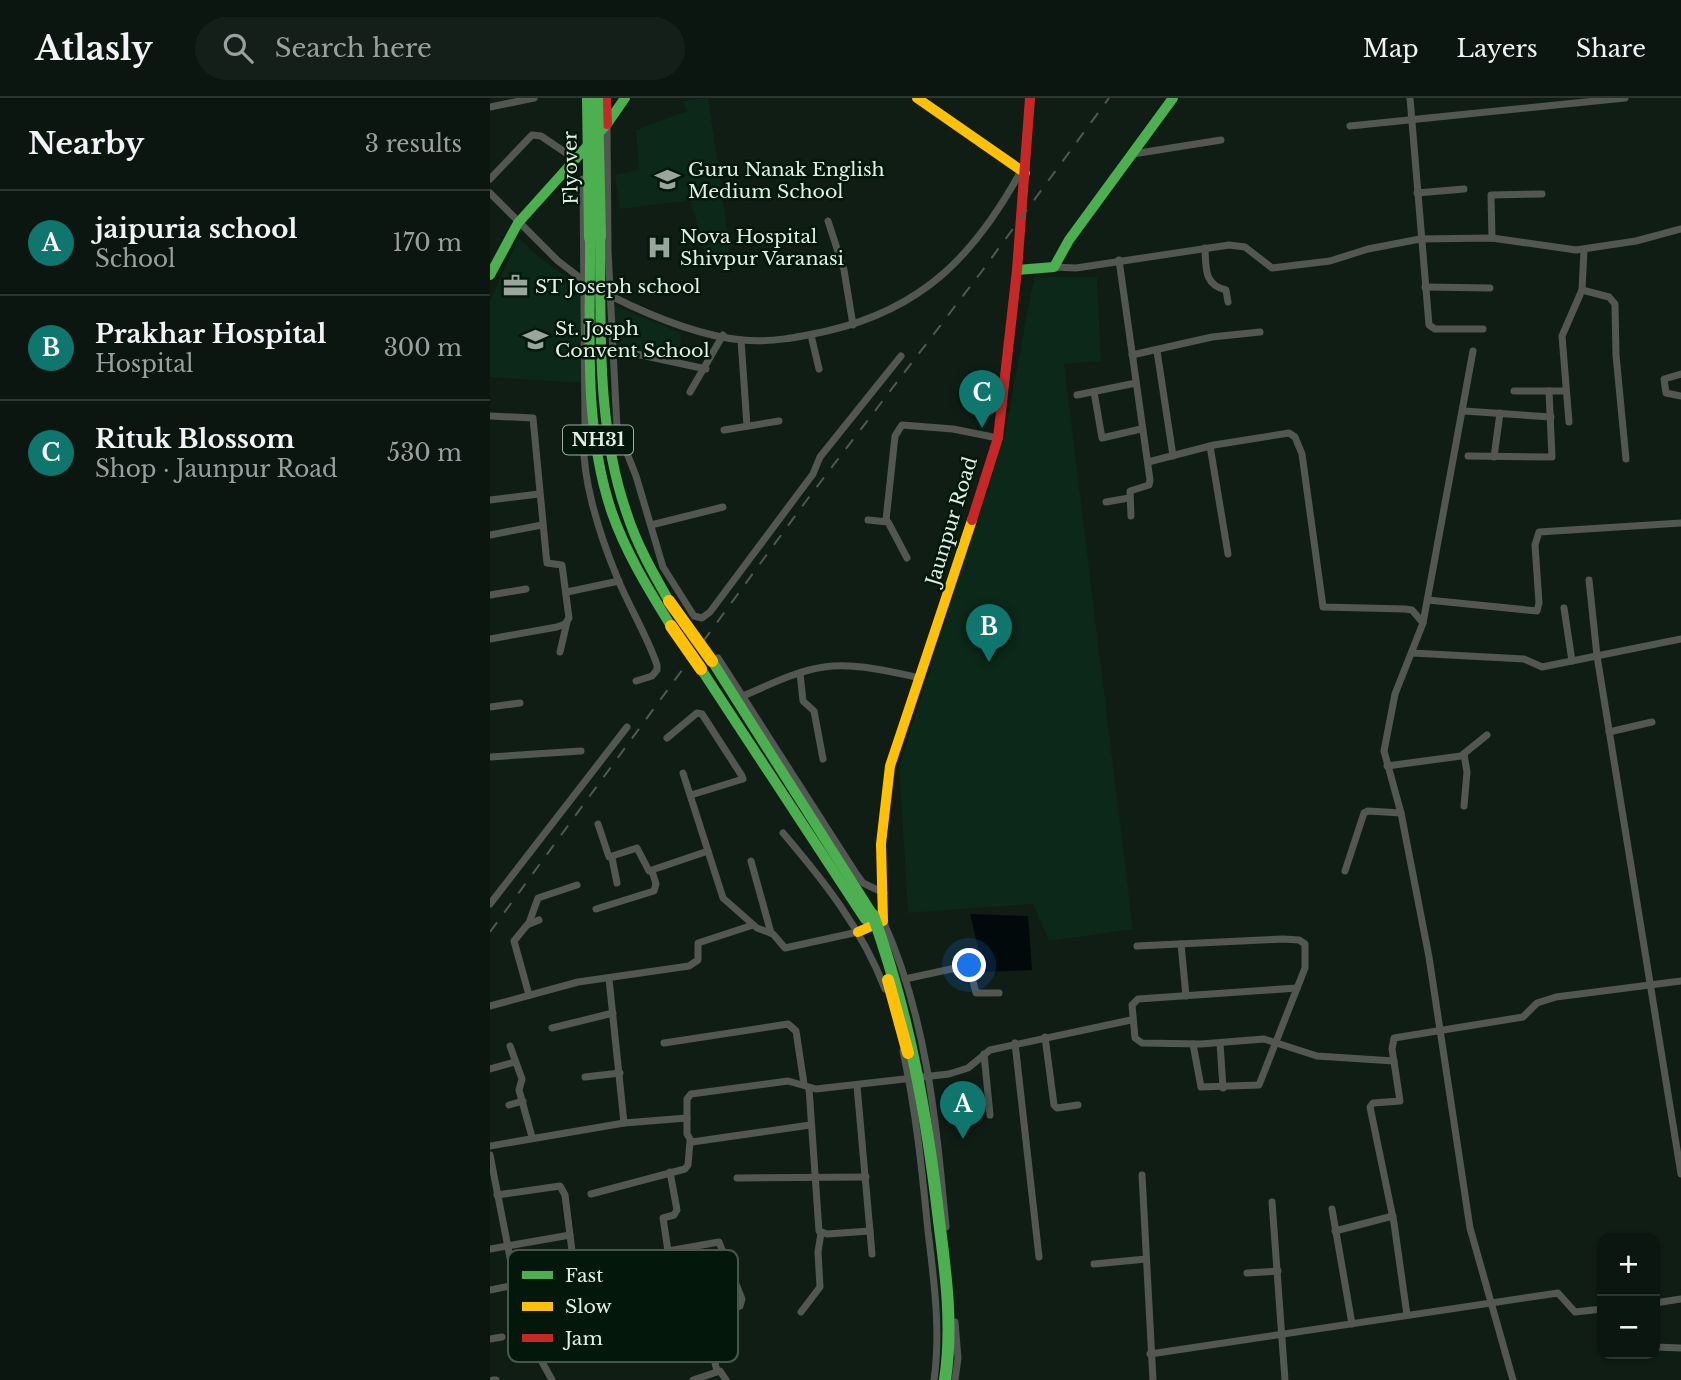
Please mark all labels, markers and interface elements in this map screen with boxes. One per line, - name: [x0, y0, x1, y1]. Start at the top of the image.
- search box: [195, 17, 685, 80]
- text: Atlasly: [35, 28, 153, 69]
- icon: search: [219, 29, 257, 67]
- text: Search here: [275, 32, 432, 64]
- text: Map: [1363, 34, 1419, 63]
- text: Layers: [1457, 34, 1538, 63]
- text: Share: [1576, 34, 1646, 63]
- text: Nearby: [28, 125, 144, 162]
- text: 3 results: [365, 130, 462, 158]
- street label: Flyover: [558, 131, 583, 205]
- place label: Guru Nanak English Medium School: [688, 158, 885, 203]
- school or university icon: Guru Nanak English Medium School: [654, 166, 682, 194]
- text: jaipuria school: [95, 213, 298, 245]
- place label: Nova Hospital Shivpur Varanasi: [680, 225, 845, 270]
- text: A: [42, 229, 60, 257]
- text: 170 m: [392, 229, 462, 257]
- hospital icon: Nova Hospital Shivpur Varanasi: [646, 233, 674, 261]
- text: School: [95, 245, 176, 273]
- office icon: ST Joseph school: [501, 272, 529, 300]
- place label: ST Joseph school: [535, 275, 701, 298]
- place label: St. Josph Convent School: [555, 317, 710, 362]
- text: Prakhar Hospital: [95, 318, 327, 350]
- school or university icon: St. Josph Convent School: [521, 325, 549, 353]
- text: B: [42, 334, 60, 362]
- text: 300 m: [384, 334, 462, 362]
- text: Hospital: [95, 350, 194, 378]
- pin: C: [959, 370, 1005, 428]
- text: Rituk Blossom: [95, 423, 295, 455]
- road number: NH31: [563, 426, 633, 454]
- text: C: [42, 439, 60, 467]
- text: 530 m: [387, 439, 462, 467]
- street label: Jaunpur Road: [920, 454, 982, 591]
- text: Shop · Jaunpur Road: [95, 455, 338, 483]
- pin: B: [966, 604, 1012, 662]
- your location: [952, 948, 986, 982]
- pin: A: [940, 1081, 986, 1139]
- map controls: [1597, 1233, 1660, 1359]
- button: +: [1597, 1233, 1660, 1296]
- legend: [508, 1250, 738, 1362]
- text: Fast: [565, 1264, 604, 1287]
- text: Slow: [565, 1295, 612, 1318]
- button: −: [1597, 1296, 1660, 1359]
- text: Jam: [562, 1327, 603, 1350]

